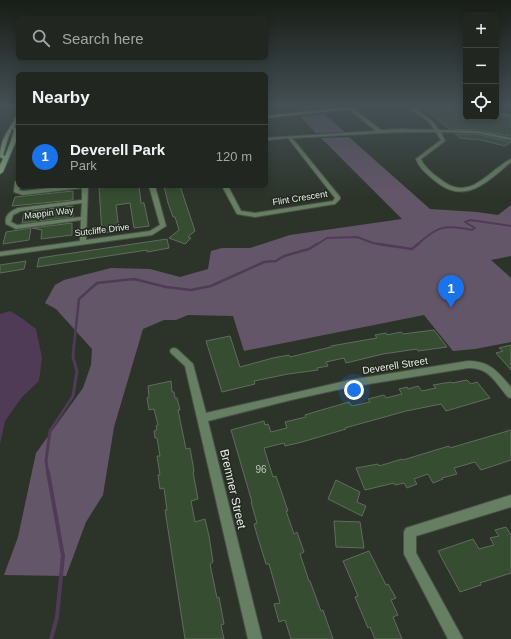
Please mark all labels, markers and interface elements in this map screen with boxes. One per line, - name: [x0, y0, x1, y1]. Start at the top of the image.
- map controls: [463, 12, 499, 120]
- button: +: [463, 12, 499, 48]
- search box: [16, 16, 268, 60]
- icon: search: [30, 27, 52, 49]
- text: Search here: [62, 30, 144, 47]
- button: −: [463, 48, 499, 84]
- button: locate: [463, 84, 499, 120]
- text: Nearby: [32, 88, 90, 107]
- text: Deverell Park: [70, 141, 165, 158]
- text: 1: [41, 149, 49, 164]
- text: 120 m: [216, 149, 252, 164]
- text: Park: [70, 158, 97, 173]
- street label: Flint Crescent: [272, 189, 329, 207]
- street label: Mappin Way: [24, 205, 75, 221]
- street label: Sutcliffe Drive: [74, 222, 130, 238]
- pin: 1: [438, 275, 464, 308]
- street label: Deverell Street: [362, 355, 429, 376]
- your location: [344, 380, 364, 400]
- street label: Bremner Street: [217, 448, 249, 531]
- house number: 96: [255, 464, 267, 475]

